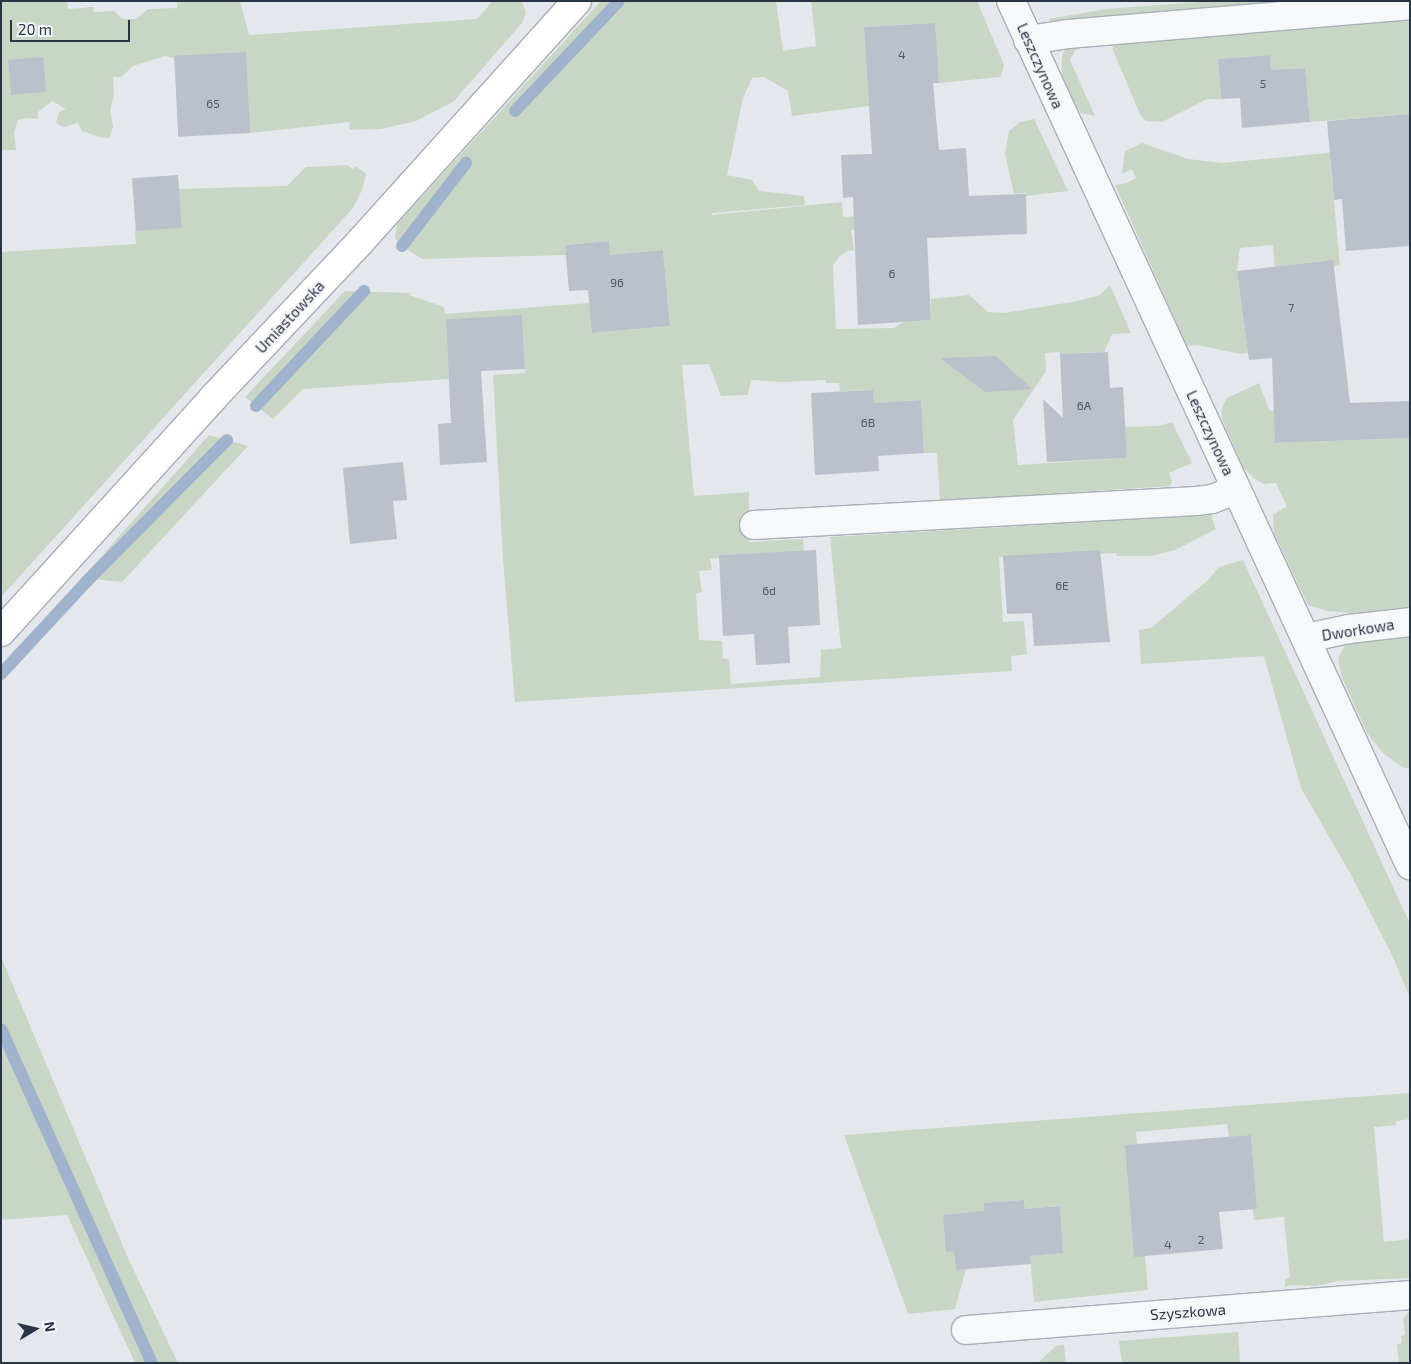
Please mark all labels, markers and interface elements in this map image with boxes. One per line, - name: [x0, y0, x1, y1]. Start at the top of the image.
- scale bar: [12, 10, 132, 42]
- text: 20 m: [18, 20, 52, 38]
- street label: Leszczynowa: [1013, 20, 1067, 112]
- house number: 4: [898, 48, 906, 62]
- house number: 5: [1260, 77, 1266, 91]
- house number: 65: [206, 97, 220, 111]
- house number: 6: [889, 267, 895, 281]
- house number: 96: [610, 276, 624, 290]
- street label: Umiastowska: [252, 277, 328, 357]
- house number: 7: [1288, 301, 1294, 315]
- street label: Leszczynowa: [1182, 388, 1238, 478]
- house number: 6A: [1077, 399, 1091, 413]
- house number: 6B: [861, 416, 875, 430]
- house number: 6E: [1055, 579, 1069, 593]
- house number: 6d: [762, 584, 776, 598]
- street label: Dworkowa: [1320, 615, 1396, 645]
- house number: 2: [1198, 1233, 1204, 1247]
- house number: 4: [1164, 1238, 1172, 1252]
- street label: Szyszkowa: [1150, 1300, 1226, 1324]
- north arrow: [10, 1304, 60, 1354]
- text: N: [41, 1320, 59, 1333]

